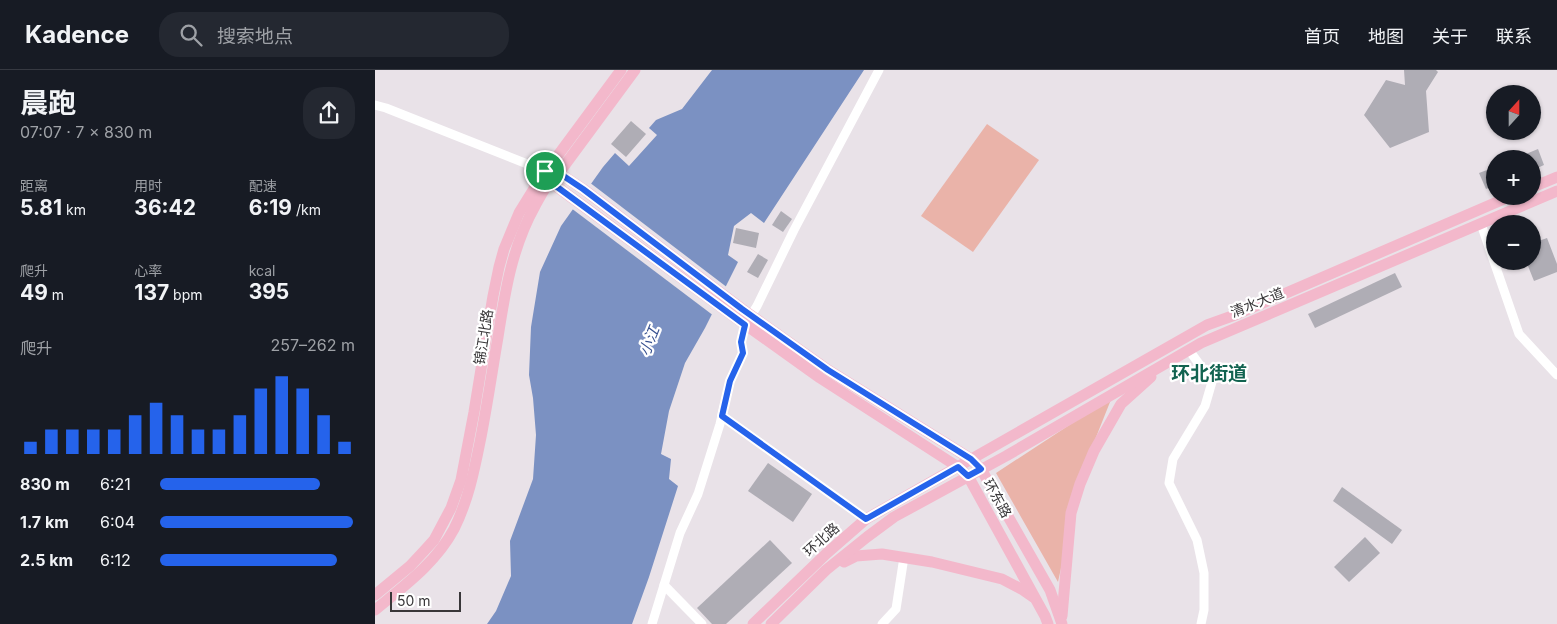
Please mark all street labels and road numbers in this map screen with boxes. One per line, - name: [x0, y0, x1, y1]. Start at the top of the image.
- street label: 清水大道: [1228, 284, 1286, 320]
- street label: 锦江北路: [470, 308, 496, 366]
- street label: 环东路: [980, 476, 1016, 520]
- street label: 环北路: [800, 519, 842, 559]

